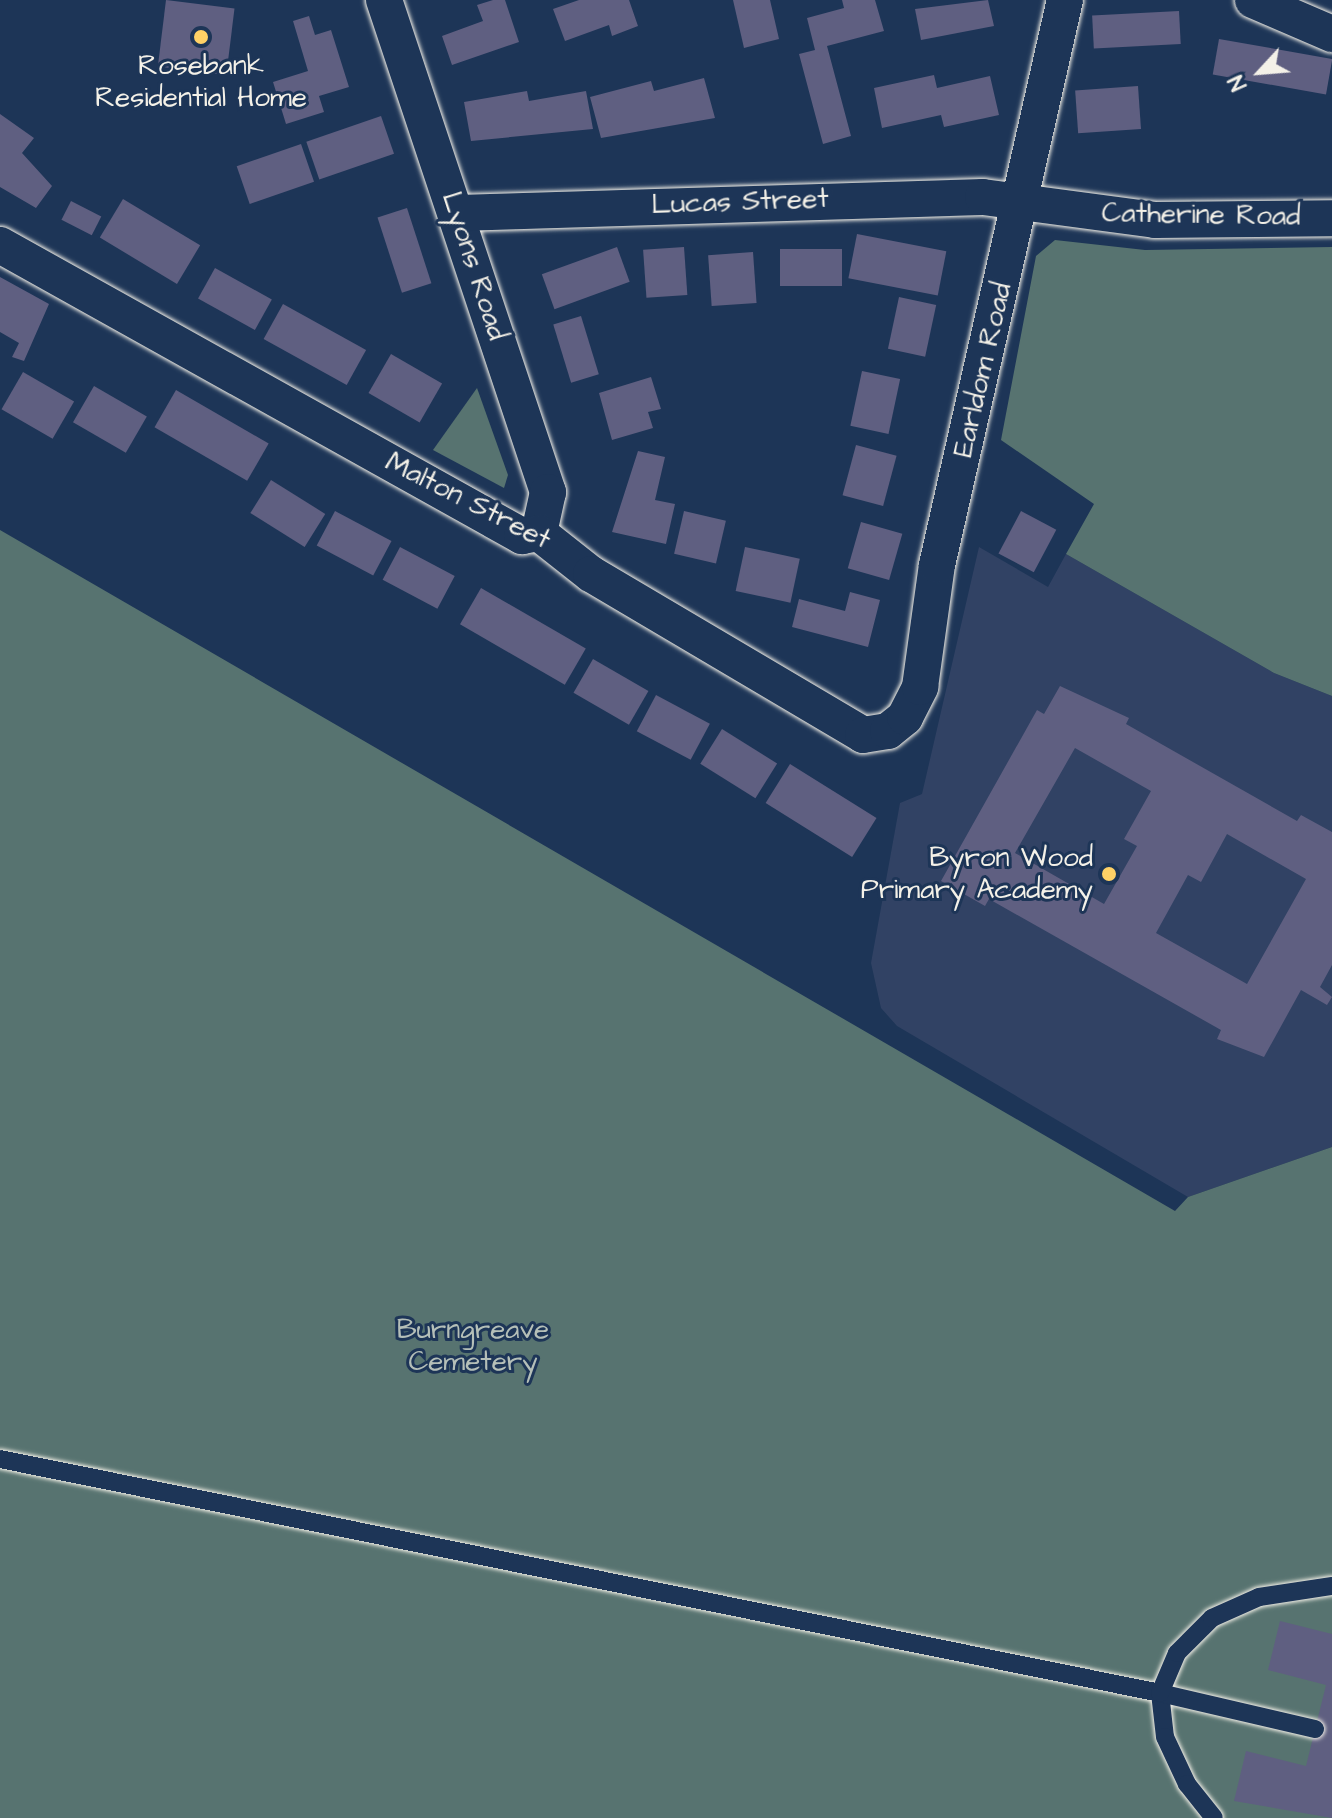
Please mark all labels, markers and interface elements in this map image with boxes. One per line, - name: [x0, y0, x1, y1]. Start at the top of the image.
- marker: Rosebank Residential Home: [192, 28, 210, 46]
- north arrow: [1220, 32, 1300, 112]
- place label: Rosebank Residential Home: [95, 49, 307, 115]
- text: N: [1221, 70, 1255, 96]
- street label: Lucas Street: [651, 182, 829, 222]
- street label: Lyons Road: [434, 188, 514, 344]
- street label: Catherine Road: [1101, 196, 1301, 234]
- street label: Earldom Road: [947, 279, 1019, 461]
- street label: Malton Street: [380, 445, 556, 557]
- place label: Byron Wood Primary Academy: [861, 841, 1093, 907]
- marker: Byron Wood Primary Academy: [1100, 865, 1118, 883]
- park label: Burngreave Cemetery: [397, 1313, 549, 1379]

